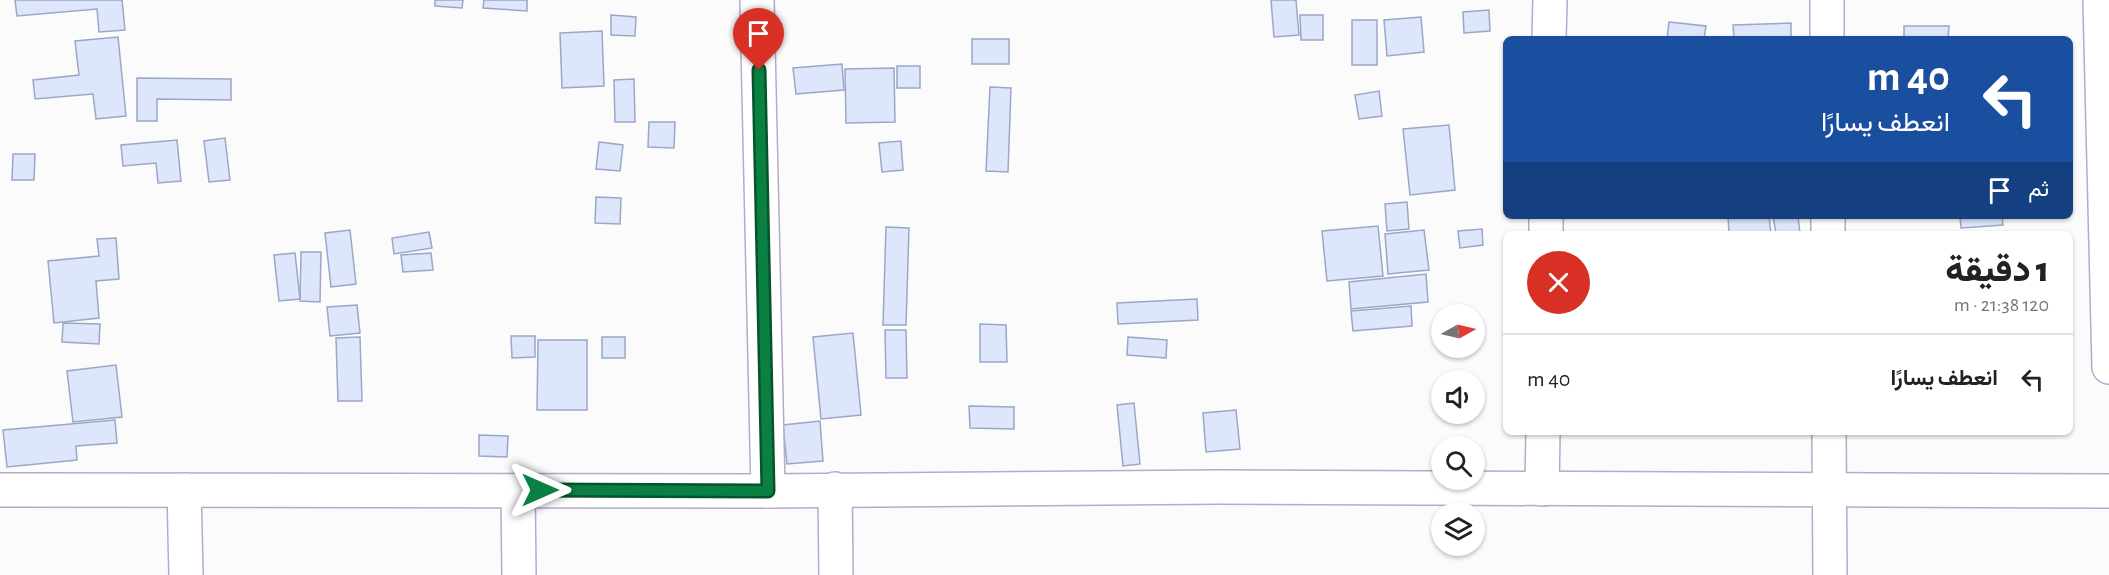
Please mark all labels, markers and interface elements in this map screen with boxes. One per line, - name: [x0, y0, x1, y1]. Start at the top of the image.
- pin: [733, 8, 784, 70]
- icon: arrive: [742, 17, 775, 50]
- text: 40 m: [1867, 56, 1950, 98]
- icon: left: [1971, 60, 2049, 138]
- text: انعطف يسارًا: [1821, 109, 1950, 136]
- icon: arrive: [1983, 174, 2016, 207]
- text: ثم: [2028, 178, 2049, 200]
- button: close: [1527, 251, 1590, 314]
- text: 1 دقيقة: [1945, 252, 2049, 288]
- text: 120 m · 21:38: [1954, 295, 2049, 315]
- north arrow: [1431, 304, 1485, 358]
- map controls: [1431, 304, 1485, 556]
- icon: left: [2016, 363, 2049, 396]
- text: انعطف يسارًا: [1891, 367, 1998, 389]
- text: 40 m: [1527, 368, 1570, 390]
- button: sound: [1431, 370, 1485, 424]
- button: search: [1431, 436, 1485, 490]
- position arrow: [508, 458, 572, 522]
- button: layers: [1431, 502, 1485, 556]

